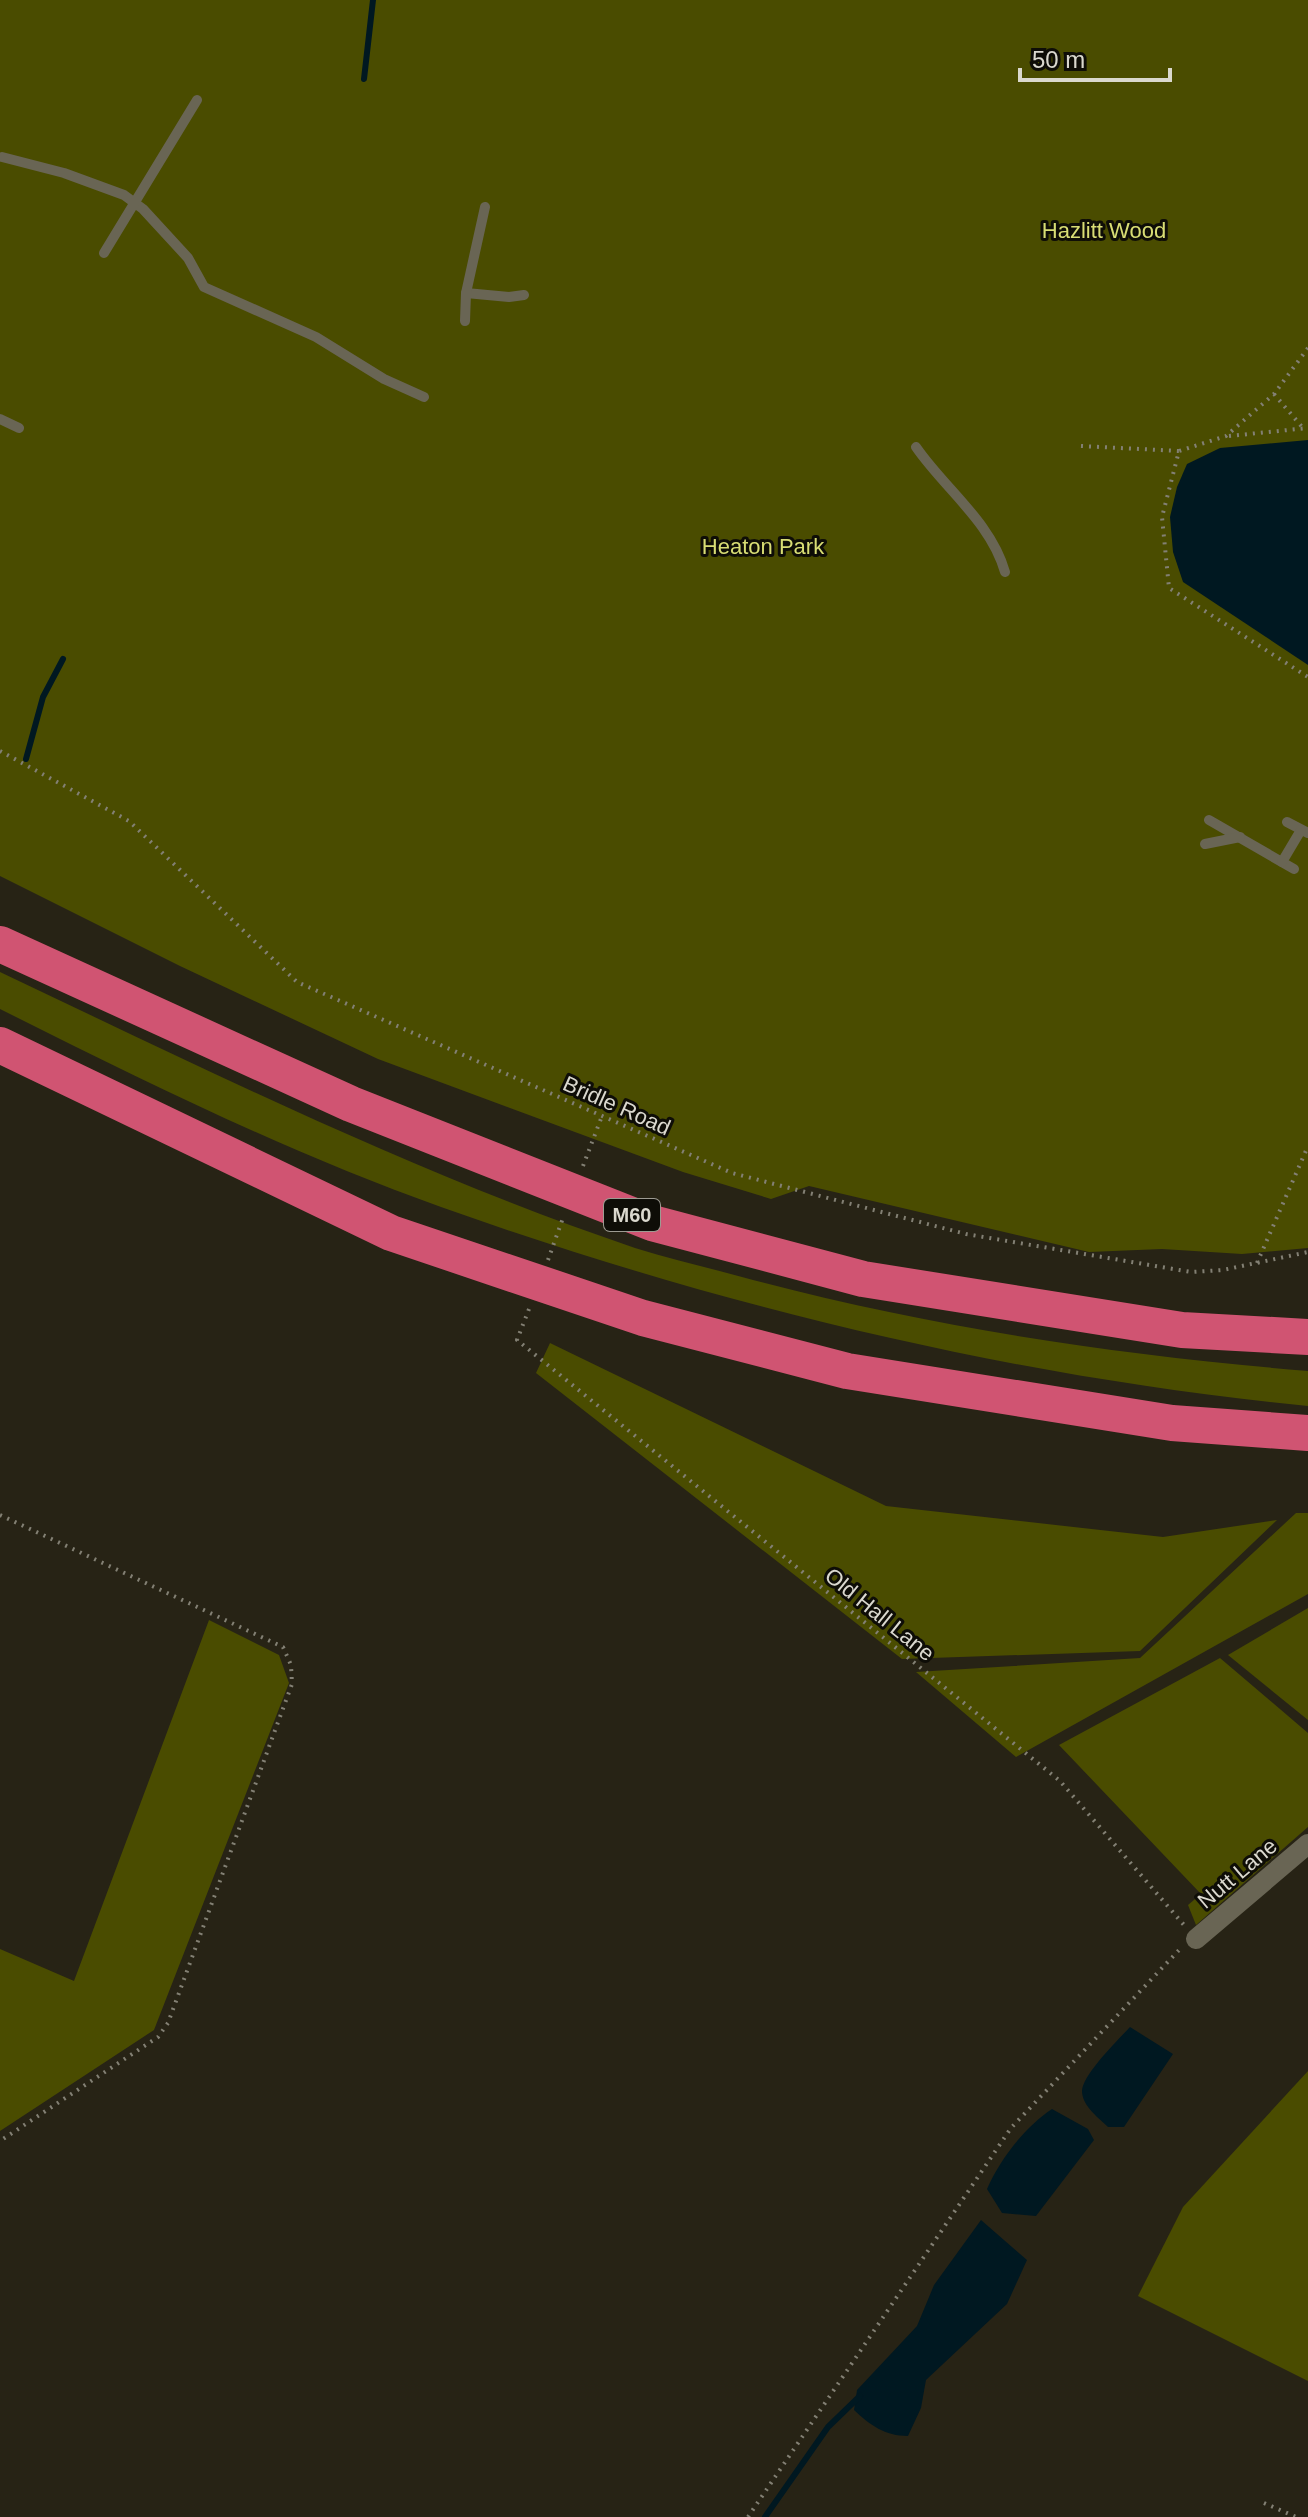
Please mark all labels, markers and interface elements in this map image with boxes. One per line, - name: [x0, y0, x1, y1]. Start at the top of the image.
- scale bar: [1020, 32, 1170, 82]
- text: 50 m: [1032, 46, 1085, 73]
- park label: Hazlitt Wood: [1042, 218, 1166, 243]
- park label: Heaton Park: [702, 534, 825, 559]
- street label: Bridle Road: [559, 1071, 674, 1140]
- road number: M60: [604, 1199, 660, 1231]
- street label: Old Hall Lane: [820, 1563, 939, 1666]
- street label: Nutt Lane: [1193, 1833, 1282, 1914]

